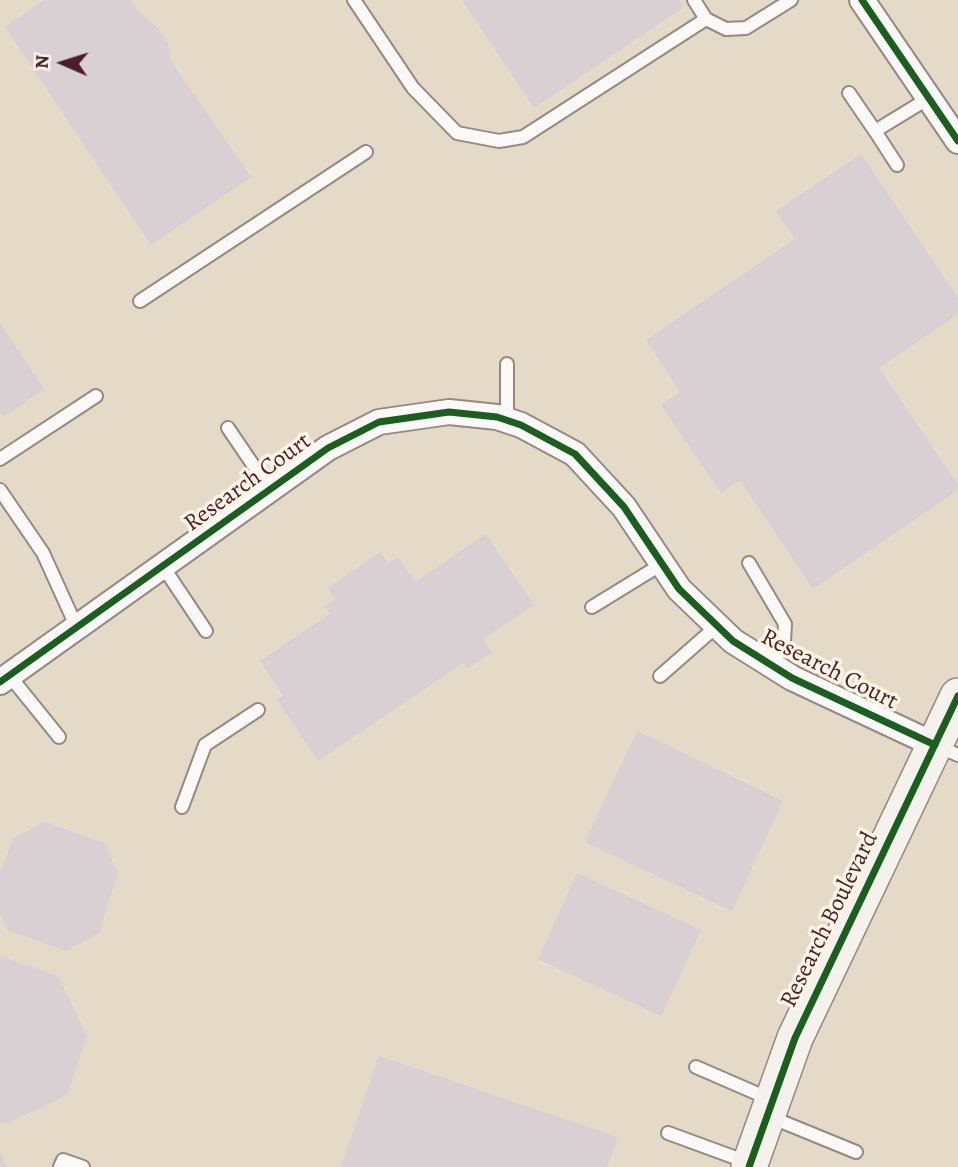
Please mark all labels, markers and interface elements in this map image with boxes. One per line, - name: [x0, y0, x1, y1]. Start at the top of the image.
- north arrow: [28, 28, 98, 98]
- text: N: [29, 54, 55, 69]
- street label: Research Court: [179, 427, 317, 539]
- street label: Research Court: [756, 623, 902, 717]
- street label: Research Boulevard: [775, 827, 885, 1013]

